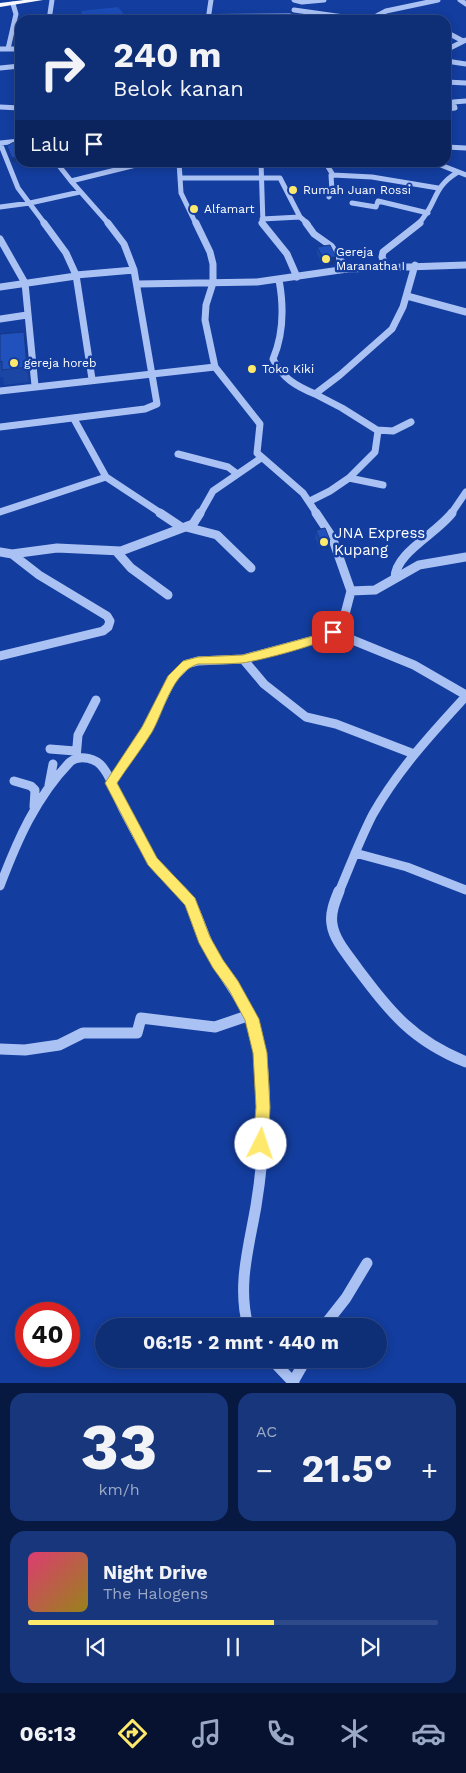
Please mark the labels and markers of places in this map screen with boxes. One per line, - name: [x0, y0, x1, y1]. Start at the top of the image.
- place label: Rumah Juan Rossi: [303, 183, 411, 197]
- marker: Rumah Juan Rossi: [287, 184, 299, 196]
- place label: Alfamart: [204, 202, 255, 216]
- marker: Alfamart: [188, 203, 200, 215]
- place label: Gereja Maranatha I: [336, 245, 405, 273]
- marker: Gereja Maranatha I: [320, 253, 332, 265]
- place label: gereja horeb: [24, 356, 97, 370]
- marker: gereja horeb: [8, 357, 20, 369]
- place label: Toko Kiki: [262, 362, 314, 376]
- marker: Toko Kiki: [246, 363, 258, 375]
- place label: JNA Express Kupang: [334, 524, 425, 559]
- marker: JNA Express Kupang: [318, 536, 330, 548]
- pin: [312, 611, 354, 653]

